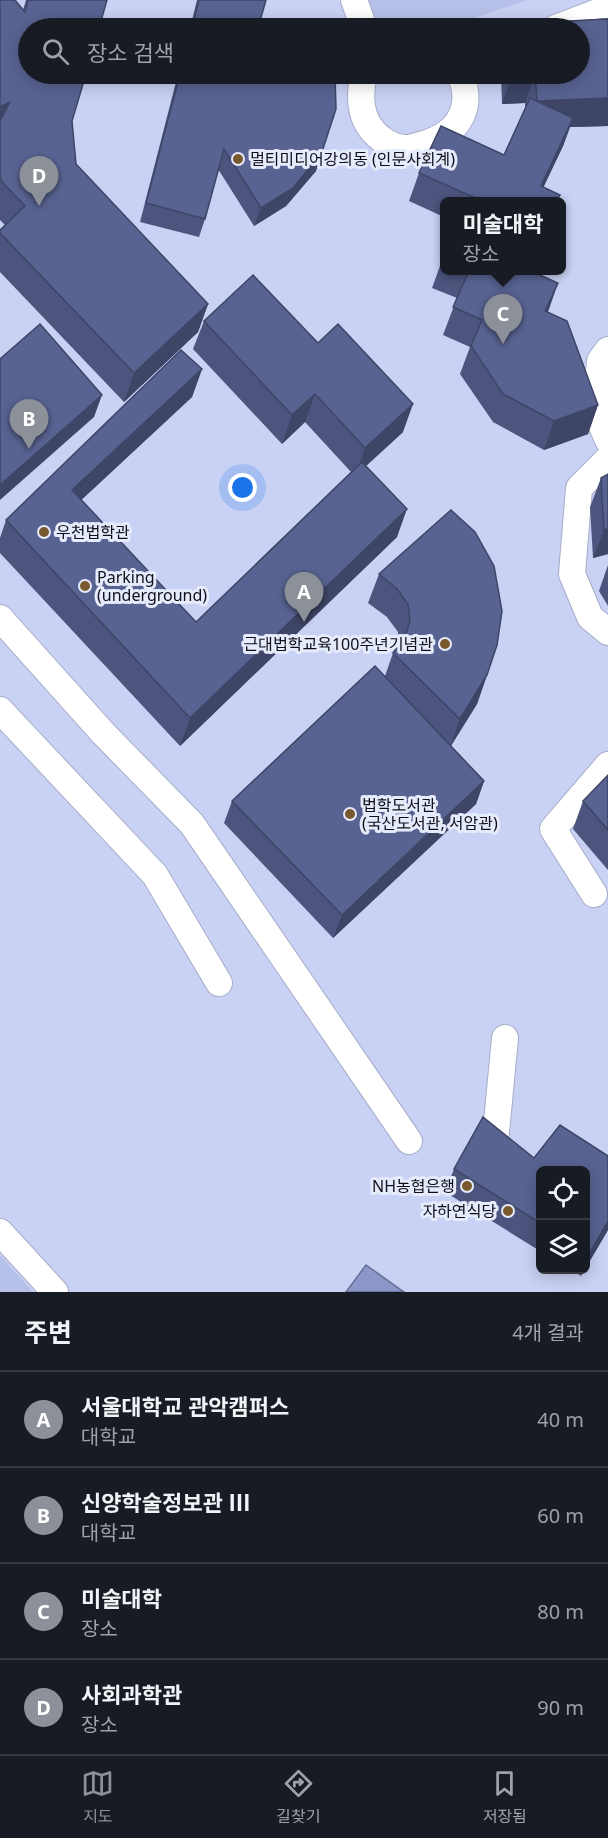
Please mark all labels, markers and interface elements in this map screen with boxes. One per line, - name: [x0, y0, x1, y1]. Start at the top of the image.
- search box: [18, 18, 590, 84]
- icon: search: [39, 35, 72, 68]
- text: 장소 검색: [87, 37, 174, 67]
- place label: 멀티미디어강의동 (인문사회계): [250, 148, 455, 170]
- marker: 멀티미디어강의동 (인문사회계): [231, 152, 245, 166]
- pin: D: [20, 156, 58, 206]
- popup: [440, 197, 566, 275]
- text: 미술대학: [463, 208, 543, 238]
- text: 장소: [463, 240, 499, 267]
- pin: C: [484, 294, 522, 344]
- pin: B: [9, 400, 48, 449]
- your location: [228, 473, 257, 502]
- place label: 우천법학관: [56, 521, 130, 543]
- marker: 우천법학관: [37, 525, 51, 539]
- place label: Parking (underground): [97, 566, 207, 606]
- pin: A: [284, 572, 324, 622]
- marker: Parking (underground): [78, 579, 92, 593]
- place label: 근대법학교육100주년기념관: [244, 633, 433, 655]
- marker: 근대법학교육100주년기념관: [438, 637, 452, 651]
- place label: 법학도서관 (국산도서관, 서암관): [362, 794, 498, 834]
- marker: 법학도서관 (국산도서관, 서암관): [343, 807, 357, 821]
- map controls: [536, 1166, 590, 1274]
- button: locate: [536, 1166, 590, 1220]
- place label: NH농협은행: [372, 1175, 455, 1197]
- marker: NH농협은행: [460, 1179, 474, 1193]
- place label: 자하연식당: [422, 1200, 496, 1222]
- marker: 자하연식당: [501, 1204, 515, 1218]
- button: layers: [536, 1220, 590, 1274]
- text: 주변: [24, 1314, 72, 1350]
- text: 4개 결과: [512, 1319, 584, 1346]
- text: 서울대학교 관악캠퍼스: [81, 1391, 289, 1421]
- text: A: [37, 1406, 50, 1433]
- text: 40 m: [537, 1406, 584, 1433]
- text: 대학교: [81, 1423, 136, 1450]
- text: 신양학술정보관 Ⅲ: [81, 1487, 250, 1517]
- text: B: [37, 1502, 50, 1529]
- text: 60 m: [537, 1502, 584, 1529]
- text: 대학교: [81, 1519, 136, 1546]
- text: 미술대학: [81, 1583, 162, 1613]
- text: C: [37, 1598, 50, 1625]
- text: 80 m: [537, 1598, 584, 1625]
- text: 장소: [81, 1615, 118, 1642]
- text: 사회과학관: [81, 1679, 182, 1709]
- text: D: [36, 1694, 51, 1721]
- text: 90 m: [537, 1694, 584, 1721]
- text: 장소: [81, 1711, 118, 1738]
- tab: 지도: [81, 1767, 114, 1827]
- tab: 길찾기: [276, 1767, 321, 1827]
- tab: 저장됨: [483, 1767, 527, 1827]

